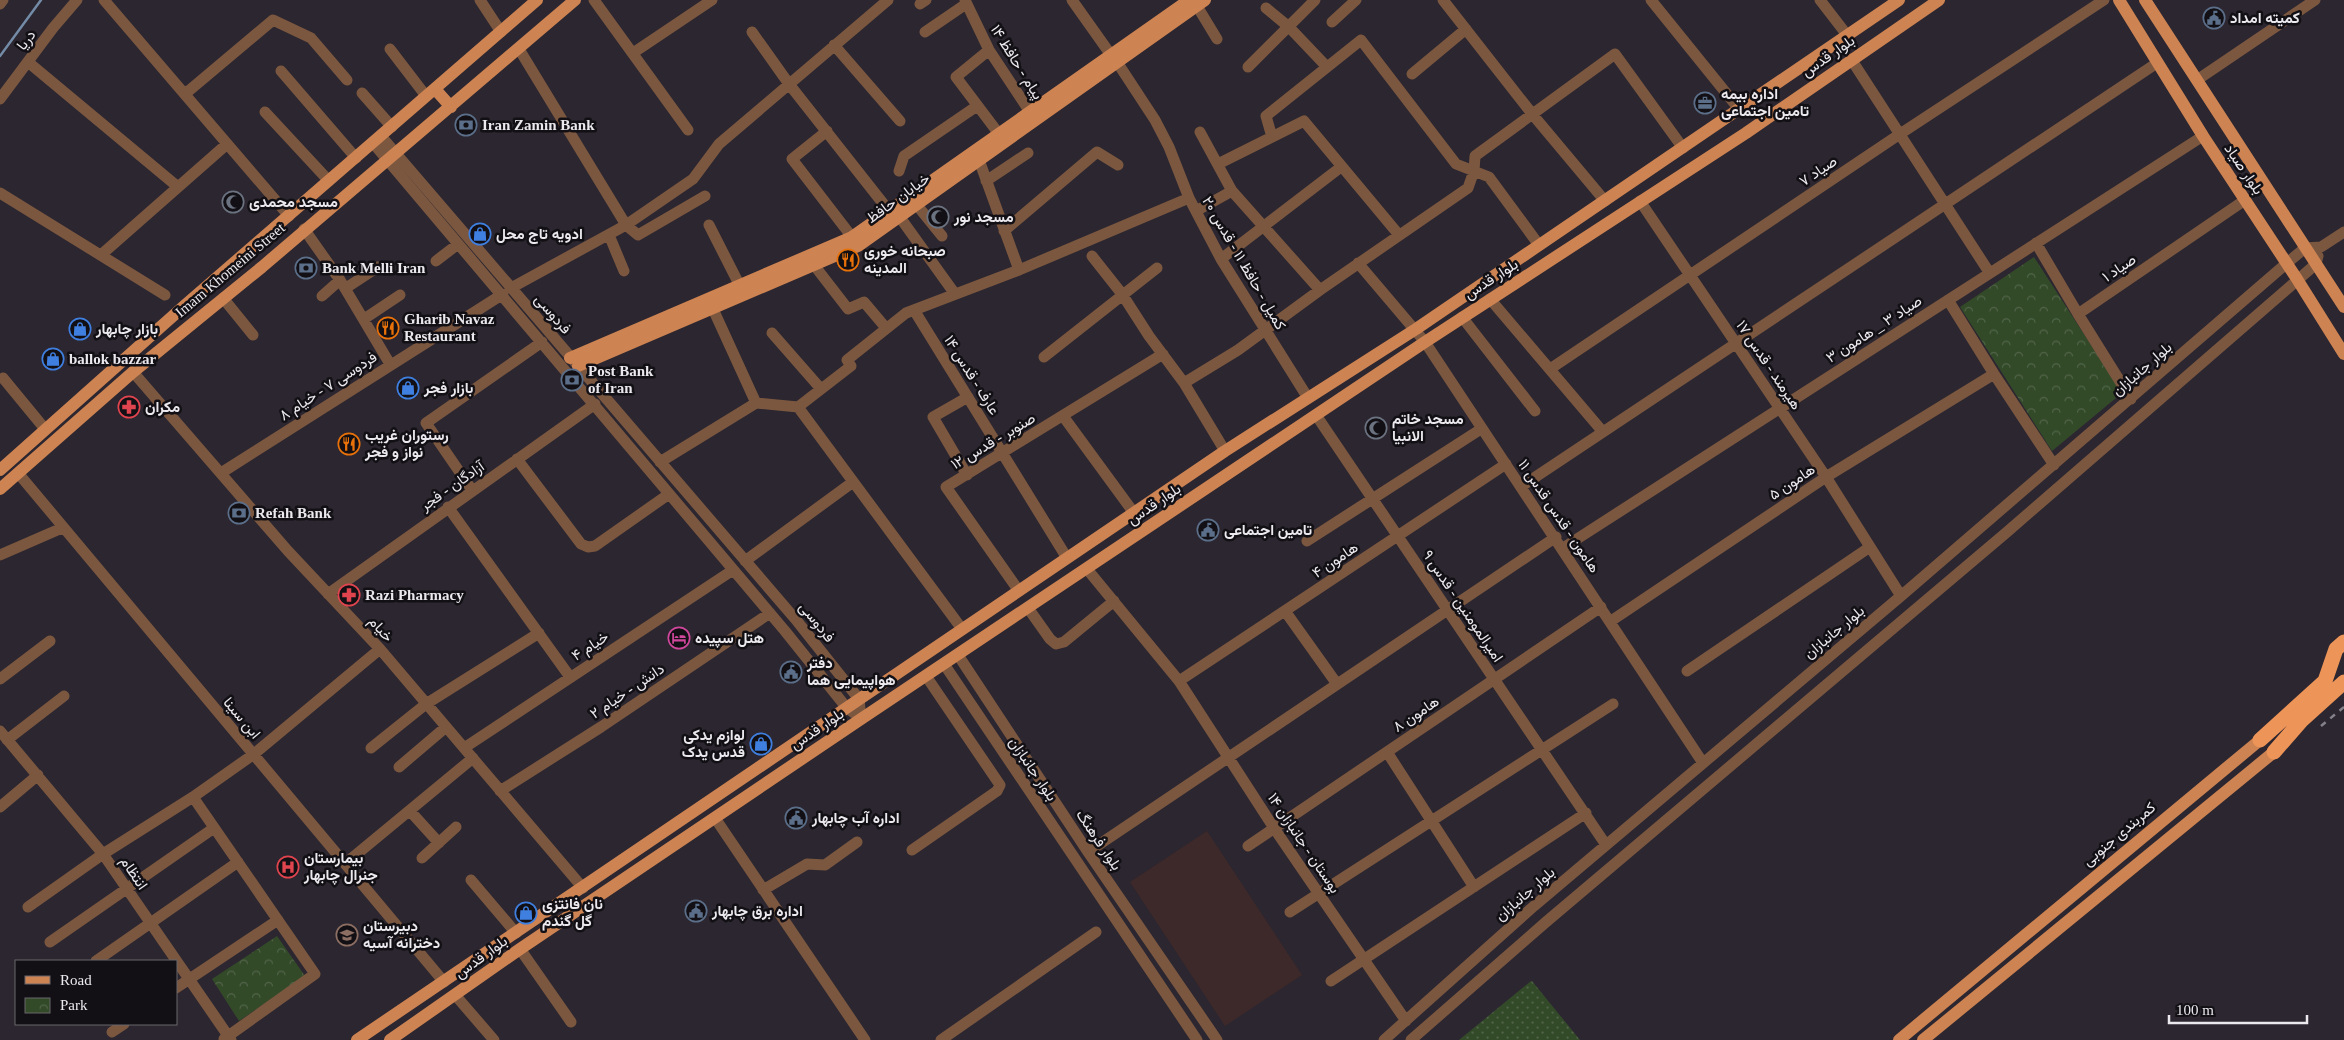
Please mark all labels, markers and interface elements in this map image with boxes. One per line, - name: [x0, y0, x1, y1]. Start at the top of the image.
- public building icon: کمیته امداد: [2202, 6, 2226, 30]
- place label: کمیته امداد: [2230, 10, 2300, 27]
- street label: پیام - حافظ ۱۴: [986, 22, 1046, 103]
- street label: دریا: [13, 27, 39, 54]
- street label: بلوار قدس: [1799, 32, 1859, 82]
- place label: اداره بیمه تامین اجتماعی: [1721, 86, 1809, 120]
- office icon: اداره بیمه تامین اجتماعی: [1693, 91, 1717, 115]
- bank icon: Iran Zamin Bank: [454, 113, 478, 137]
- place label: Iran Zamin Bank: [482, 117, 595, 133]
- street label: بلوار صیاد: [2221, 141, 2267, 198]
- street label: صیاد ۷: [1796, 153, 1840, 190]
- street label: خیابان حافظ: [863, 170, 933, 227]
- mosque icon: مسجد محمدی: [221, 190, 245, 214]
- street label: کمیل - حافظ ۱۱ - قدس ۲۰: [1197, 193, 1289, 334]
- place label: مسجد محمدی: [249, 194, 338, 211]
- mosque icon: مسجد نور: [926, 205, 950, 229]
- place label: مسجد نور: [953, 209, 1014, 226]
- street label: Imam Khomeini Street: [172, 219, 288, 320]
- shop icon: ادویه تاج محل: [468, 222, 492, 246]
- place label: ادویه تاج محل: [496, 226, 583, 244]
- place label: صبحانه خوری المدینه: [864, 243, 946, 277]
- restaurant icon: صبحانه خوری المدینه: [836, 248, 860, 272]
- street label: صیاد ۱: [2099, 251, 2139, 286]
- bank icon: Bank Melli Iran: [294, 256, 318, 280]
- street label: بلوار قدس: [1461, 256, 1522, 304]
- place label: Bank Melli Iran: [322, 260, 426, 276]
- street label: فردوسی: [530, 291, 575, 338]
- street label: صیاد ۳ _ هامون ۳: [1823, 292, 1925, 367]
- place label: Gharib Navaz Restaurant: [404, 311, 495, 344]
- restaurant icon: Gharib Navaz Restaurant: [376, 316, 400, 340]
- shop icon: بازار چابهار: [68, 317, 92, 341]
- street label: هیرمند - قدس ۱۷: [1732, 317, 1805, 414]
- place label: بازار چابهار: [95, 321, 158, 339]
- street label: عارف - قدس ۱۴: [940, 332, 1003, 419]
- street label: بلوار جانبازان: [2109, 339, 2176, 400]
- shop icon: ballok bazzar: [41, 347, 65, 371]
- street label: فردوسی ۷ - خیام ۸: [276, 348, 381, 425]
- place label: ballok bazzar: [69, 351, 156, 367]
- place label: Post Bank of Iran: [588, 363, 654, 396]
- bank icon: Post Bank of Iran: [560, 368, 584, 392]
- shop icon: بازار فجر: [396, 376, 420, 400]
- place label: بازار فجر: [423, 380, 473, 397]
- pharmacy icon: مکران: [117, 395, 141, 419]
- place label: مکران: [145, 399, 180, 416]
- street label: صنوبر - قدس ۱۲: [948, 410, 1039, 474]
- place label: مسجد خاتم الانبیا: [1392, 411, 1464, 445]
- mosque icon: مسجد خاتم الانبیا: [1364, 416, 1388, 440]
- place label: رستوران غریب نواز و فجر: [364, 427, 449, 461]
- restaurant icon: رستوران غریب نواز و فجر: [337, 432, 361, 456]
- street label: هامون - قدس قدس ۱۱: [1514, 456, 1603, 577]
- street label: آزادگان - فجر: [416, 457, 489, 515]
- street label: هامون ۵: [1766, 461, 1818, 504]
- street label: بلوار قدس: [1124, 480, 1185, 529]
- bank icon: Refah Bank: [227, 501, 251, 525]
- place label: Refah Bank: [255, 505, 332, 521]
- public building icon: تامین اجتماعی: [1196, 518, 1220, 542]
- place label: تامین اجتماعی: [1224, 522, 1312, 539]
- street label: هامون ۴: [1309, 539, 1361, 582]
- street label: امیرالمومنین - قدس ۹: [1418, 547, 1506, 666]
- pharmacy icon: Razi Pharmacy: [337, 583, 361, 607]
- place label: Razi Pharmacy: [365, 587, 464, 603]
- street label: فردوسی: [794, 599, 838, 647]
- street label: بلوار جانبازان: [1801, 602, 1868, 662]
- street label: خیام: [364, 613, 396, 646]
- hotel icon: هتل سپیده: [667, 626, 691, 650]
- street label: خیام ۴: [569, 628, 613, 665]
- place label: هتل سپیده: [695, 630, 764, 648]
- place label: دفتر هواپیمایی هما: [806, 655, 896, 690]
- street label: دانش - خیام ۲: [587, 660, 668, 723]
- public building icon: دفتر هواپیمایی هما: [779, 660, 803, 684]
- street label: هامون ۸: [1390, 693, 1442, 736]
- street label: ابن سینا: [219, 694, 264, 743]
- street label: بلوار قدس: [787, 705, 848, 754]
- place label: لوازم یدکی قدس یدک: [682, 727, 745, 761]
- shop icon: لوازم یدکی قدس یدک: [749, 732, 773, 756]
- street label: بلوار جانبازان: [1005, 734, 1060, 804]
- street label: بوستان - جانبازان ۱۴: [1264, 790, 1343, 897]
- street label: کمربندی جنوبی: [2079, 799, 2160, 871]
- public building icon: اداره آب چابهار: [784, 806, 808, 830]
- street label: بلوار فرهنگ: [1072, 807, 1125, 874]
- place label: اداره آب چابهار: [811, 810, 900, 828]
- place label: بیمارستان جنرال چابهار: [303, 850, 378, 885]
- street label: انتظام: [116, 854, 151, 894]
- hospital icon: بیمارستان جنرال چابهار: [276, 855, 300, 879]
- street label: بلوار جانبازان: [1492, 864, 1559, 925]
- place label: نان فانتزی گل گندم: [542, 896, 603, 931]
- public building icon: اداره برق چابهار: [684, 899, 708, 923]
- shop icon: نان فانتزی گل گندم: [514, 901, 538, 925]
- place label: اداره برق چابهار: [711, 903, 803, 921]
- place label: دبیرستان دخترانه آسیه: [363, 918, 440, 952]
- school or university icon: دبیرستان دخترانه آسیه: [335, 923, 359, 947]
- street label: بلوار قدس: [452, 933, 511, 983]
- legend: [15, 960, 178, 1025]
- text: Road: [60, 972, 92, 988]
- scale bar: [2169, 992, 2306, 1024]
- text: Park: [60, 997, 88, 1013]
- text: 100 m: [2176, 1002, 2214, 1018]

